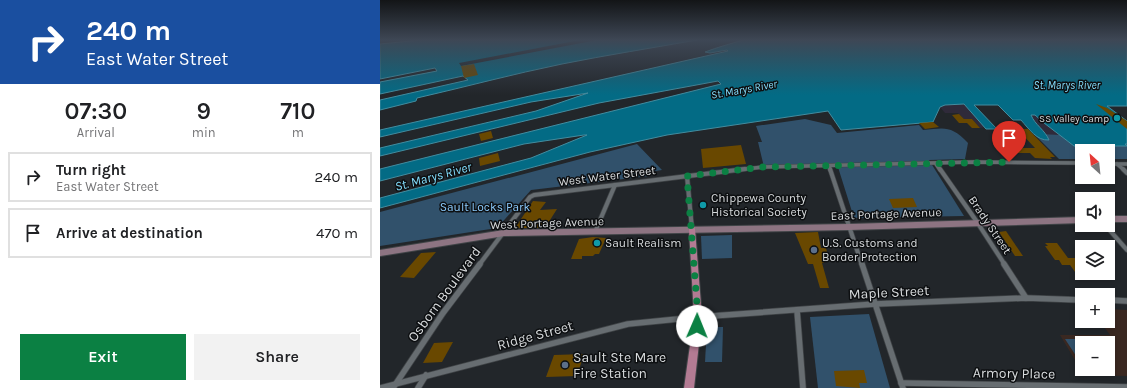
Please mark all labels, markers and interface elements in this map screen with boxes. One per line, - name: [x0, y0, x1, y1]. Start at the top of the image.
- text: 240 m: [86, 14, 171, 47]
- icon: right: [20, 16, 72, 68]
- text: East Water Street: [86, 48, 228, 70]
- water label: St. Marys River: [710, 77, 779, 102]
- water label: St. Marys River: [1034, 79, 1102, 92]
- text: 07:30: [65, 97, 127, 125]
- text: 9: [197, 97, 211, 125]
- text: 710: [280, 97, 315, 125]
- place label: SS Valley Camp: [1039, 113, 1109, 125]
- marker: SS Valley Camp: [1112, 113, 1122, 123]
- pin: [992, 121, 1026, 162]
- text: Arrival: [77, 125, 115, 140]
- text: min: [192, 125, 216, 140]
- text: m: [292, 125, 304, 140]
- icon: arrive: [998, 127, 1020, 149]
- north arrow: [1075, 144, 1115, 184]
- map controls: [1075, 144, 1115, 376]
- water label: St. Marys River: [393, 159, 474, 194]
- text: Turn right: [56, 161, 126, 179]
- street label: West Water Street: [558, 163, 657, 189]
- icon: right: [22, 166, 44, 188]
- text: 240 m: [314, 168, 358, 186]
- text: East Water Street: [56, 179, 159, 194]
- place label: Chippewa County Historical Society: [711, 191, 807, 219]
- button: sound: [1075, 192, 1115, 232]
- street label: Brady Street: [965, 193, 1015, 257]
- park label: Sault Locks Park: [440, 200, 530, 214]
- marker: Chippewa County Historical Society: [698, 200, 708, 210]
- street label: East Portage Avenue: [830, 205, 942, 223]
- street label: West Portage Avenue: [490, 214, 604, 232]
- icon: arrive: [22, 222, 44, 244]
- text: Arrive at destination: [56, 224, 203, 242]
- text: 470 m: [316, 224, 358, 242]
- place label: Sault Realism: [605, 236, 681, 250]
- place label: U.S. Customs and Border Protection: [822, 236, 918, 264]
- marker: Sault Realism: [592, 238, 602, 248]
- button: layers: [1075, 240, 1115, 280]
- street label: Osborn Boulevard: [404, 243, 485, 345]
- marker: U.S. Customs and Border Protection: [809, 245, 819, 255]
- street label: Maple Street: [848, 282, 930, 303]
- button: +: [1075, 288, 1115, 328]
- position arrow: [676, 305, 718, 347]
- street label: Ridge Street: [495, 317, 575, 354]
- button: Exit: [20, 334, 186, 380]
- button: Share: [194, 334, 360, 380]
- button: −: [1075, 336, 1115, 376]
- place label: Sault Ste Mare Fire Station: [573, 349, 666, 382]
- marker: Sault Ste Mare Fire Station: [560, 360, 570, 370]
- street label: Armory Place: [973, 364, 1055, 383]

